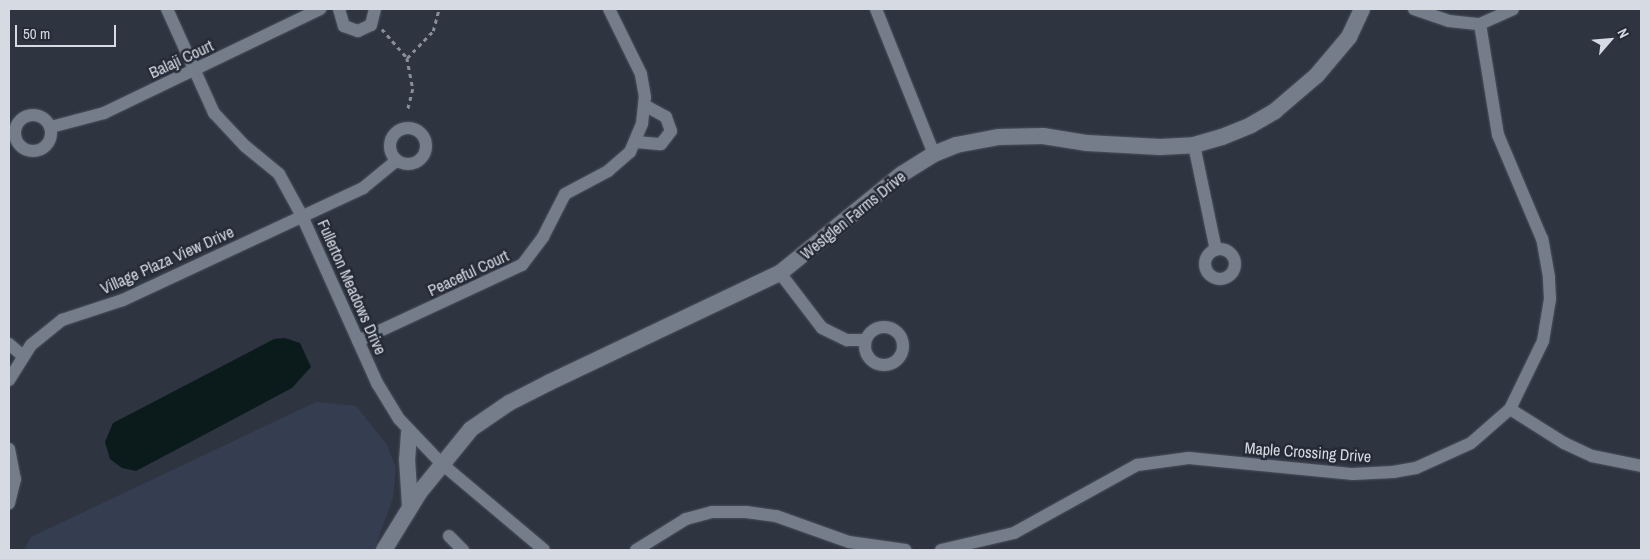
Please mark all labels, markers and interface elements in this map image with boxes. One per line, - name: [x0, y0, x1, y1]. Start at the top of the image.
- scale bar: [18, 15, 119, 47]
- north arrow: [1585, 15, 1635, 65]
- text: 50 m: [23, 23, 50, 44]
- text: N: [1613, 25, 1633, 41]
- street label: Balaji Court: [146, 36, 216, 82]
- street label: Westglen Farms Drive: [797, 167, 909, 263]
- street label: Fullerton Meadows Drive: [314, 216, 390, 358]
- street label: Village Plaza View Drive: [97, 222, 237, 298]
- street label: Peaceful Court: [425, 246, 511, 300]
- street label: Maple Crossing Drive: [1244, 438, 1372, 466]

